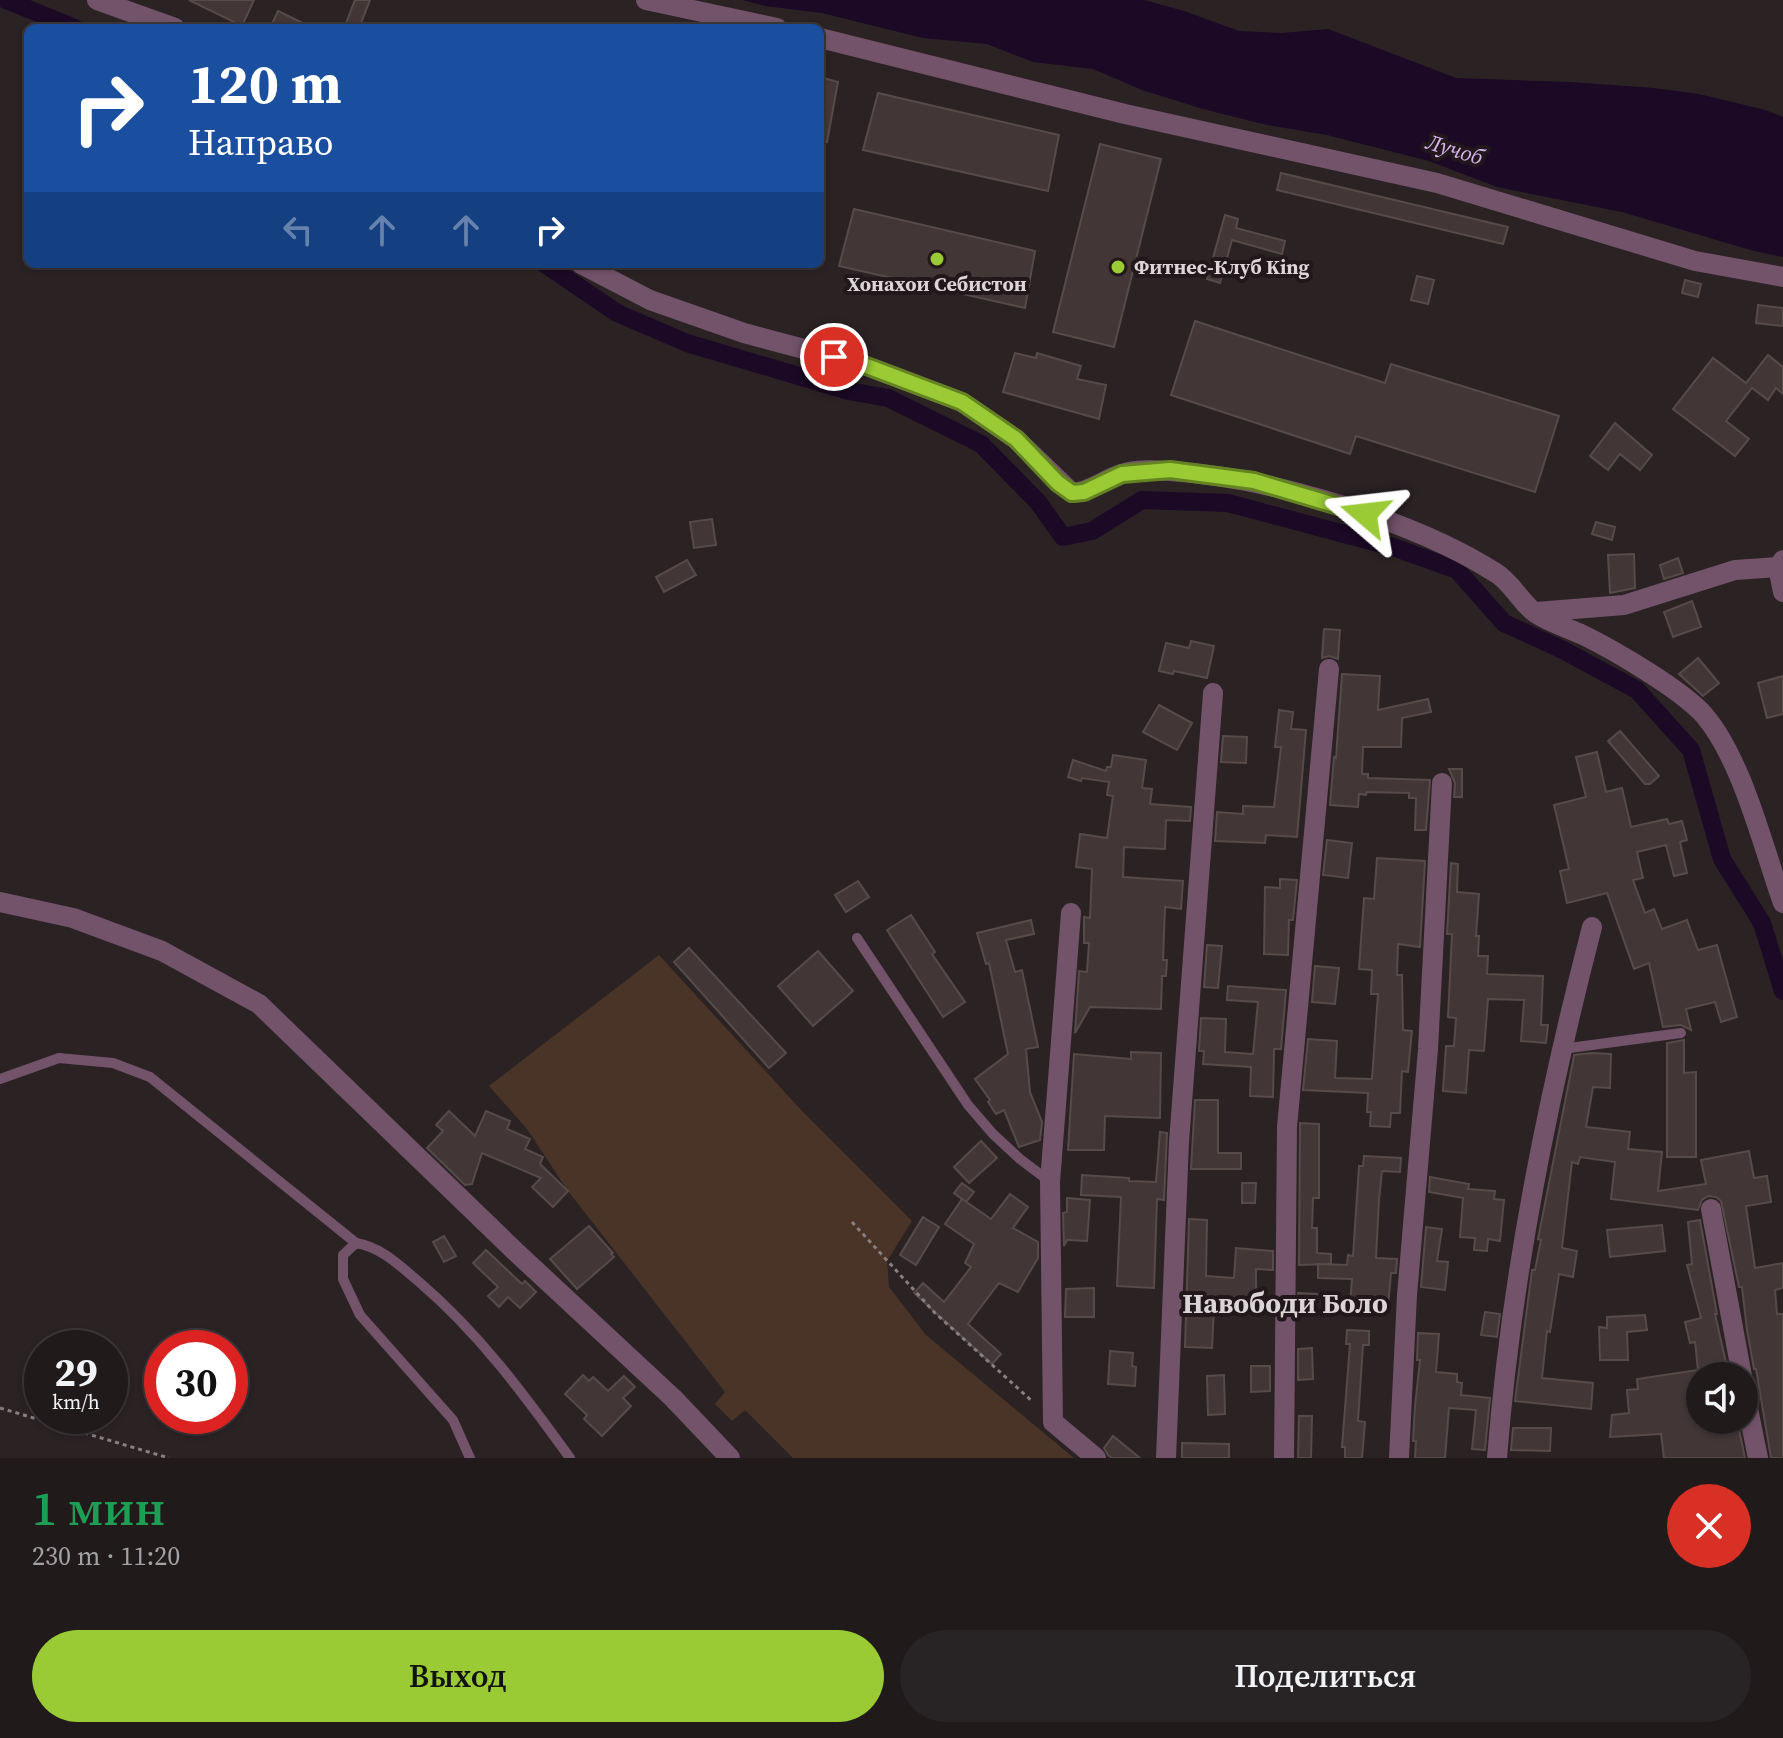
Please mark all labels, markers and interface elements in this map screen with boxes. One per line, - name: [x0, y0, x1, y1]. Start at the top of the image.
- text: 120 m: [188, 45, 342, 122]
- icon: right: [56, 56, 160, 160]
- text: Направо: [188, 118, 333, 167]
- water label: Лучоб: [1422, 126, 1489, 172]
- icon: left: [276, 208, 320, 252]
- icon: ahead: [360, 208, 404, 252]
- icon: ahead: [444, 208, 488, 252]
- icon: right: [528, 208, 572, 252]
- marker: Хонахои Себистон: [928, 250, 946, 268]
- place label: Фитнес-Клуб King: [1134, 253, 1310, 281]
- marker: Фитнес-Клуб King: [1109, 258, 1127, 276]
- place label: Хонахои Себистон: [847, 270, 1027, 298]
- pin: [800, 323, 868, 391]
- icon: arrive: [812, 335, 856, 379]
- position arrow: [1323, 472, 1407, 556]
- district label: Навободи Боло: [1182, 1284, 1388, 1322]
- speed limit sign: 30: [144, 1330, 248, 1434]
- text: 29: [54, 1345, 98, 1399]
- map controls: [1686, 1362, 1758, 1434]
- button: sound: [1686, 1362, 1758, 1434]
- text: km/h: [52, 1388, 100, 1416]
- text: 1 мин: [32, 1475, 165, 1541]
- button: close: [1667, 1484, 1751, 1568]
- text: 230 m · 11:20: [32, 1538, 180, 1574]
- button: Выход: [32, 1630, 884, 1722]
- button: Поделиться: [900, 1630, 1751, 1722]

